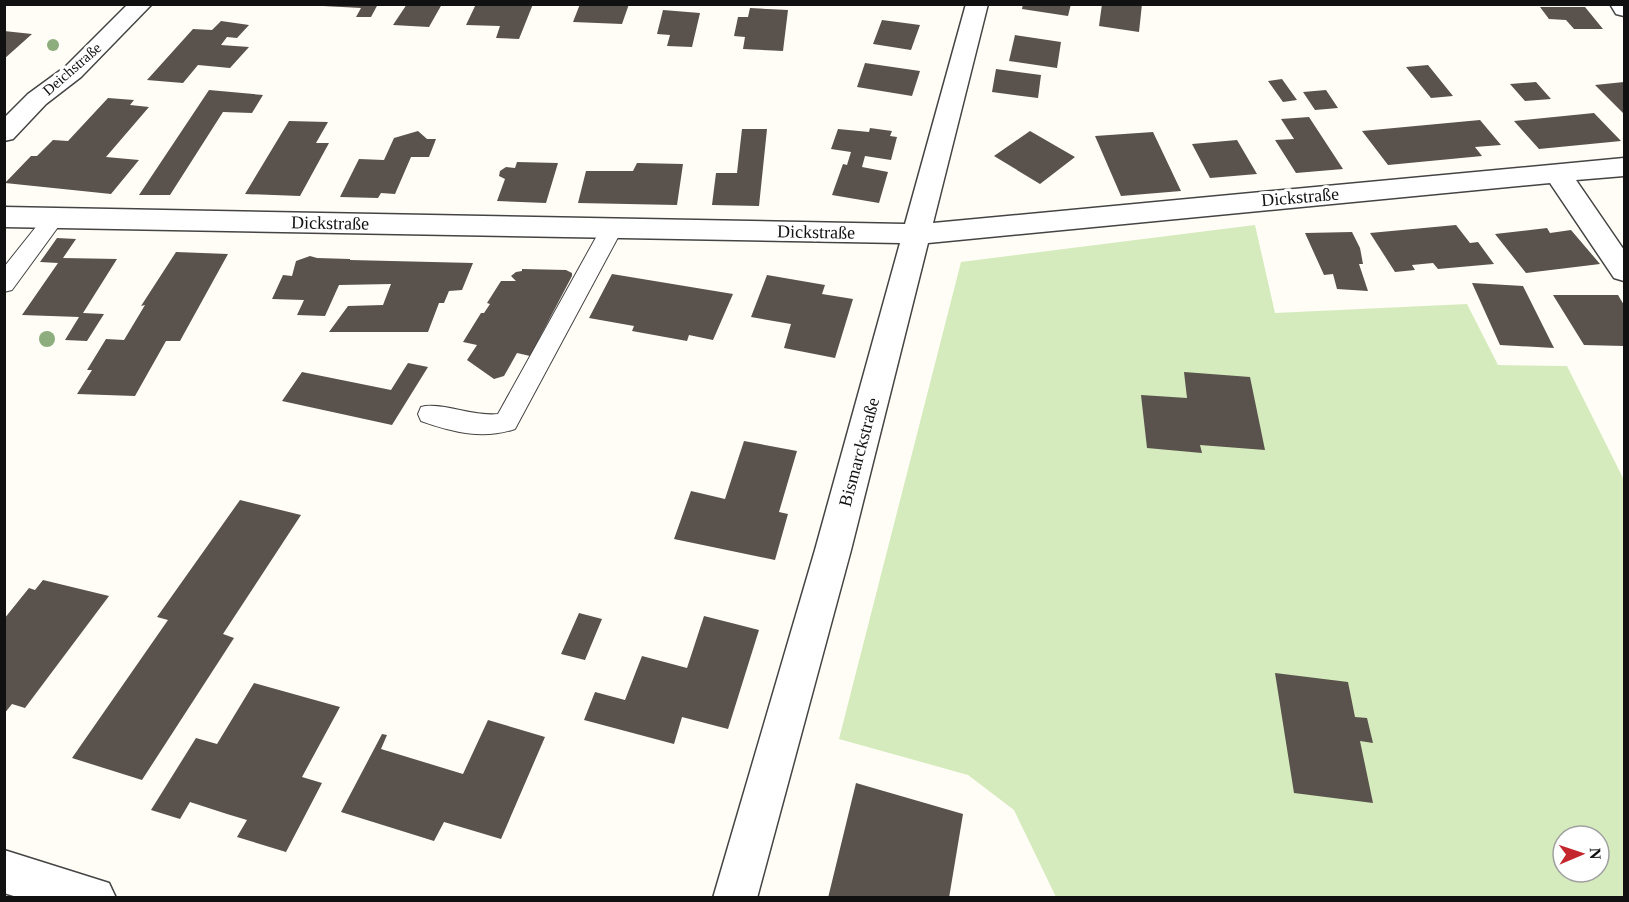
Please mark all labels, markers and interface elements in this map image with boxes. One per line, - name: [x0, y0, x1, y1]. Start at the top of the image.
- street label: Deichstraße: [40, 39, 105, 99]
- street label: Dickstraße: [1260, 184, 1340, 210]
- street label: Dickstraße: [291, 212, 369, 234]
- street label: Dickstraße: [777, 221, 855, 243]
- street label: Bismarckstraße: [835, 395, 883, 509]
- north arrow: [1551, 824, 1611, 884]
- text: N: [1587, 847, 1604, 860]

